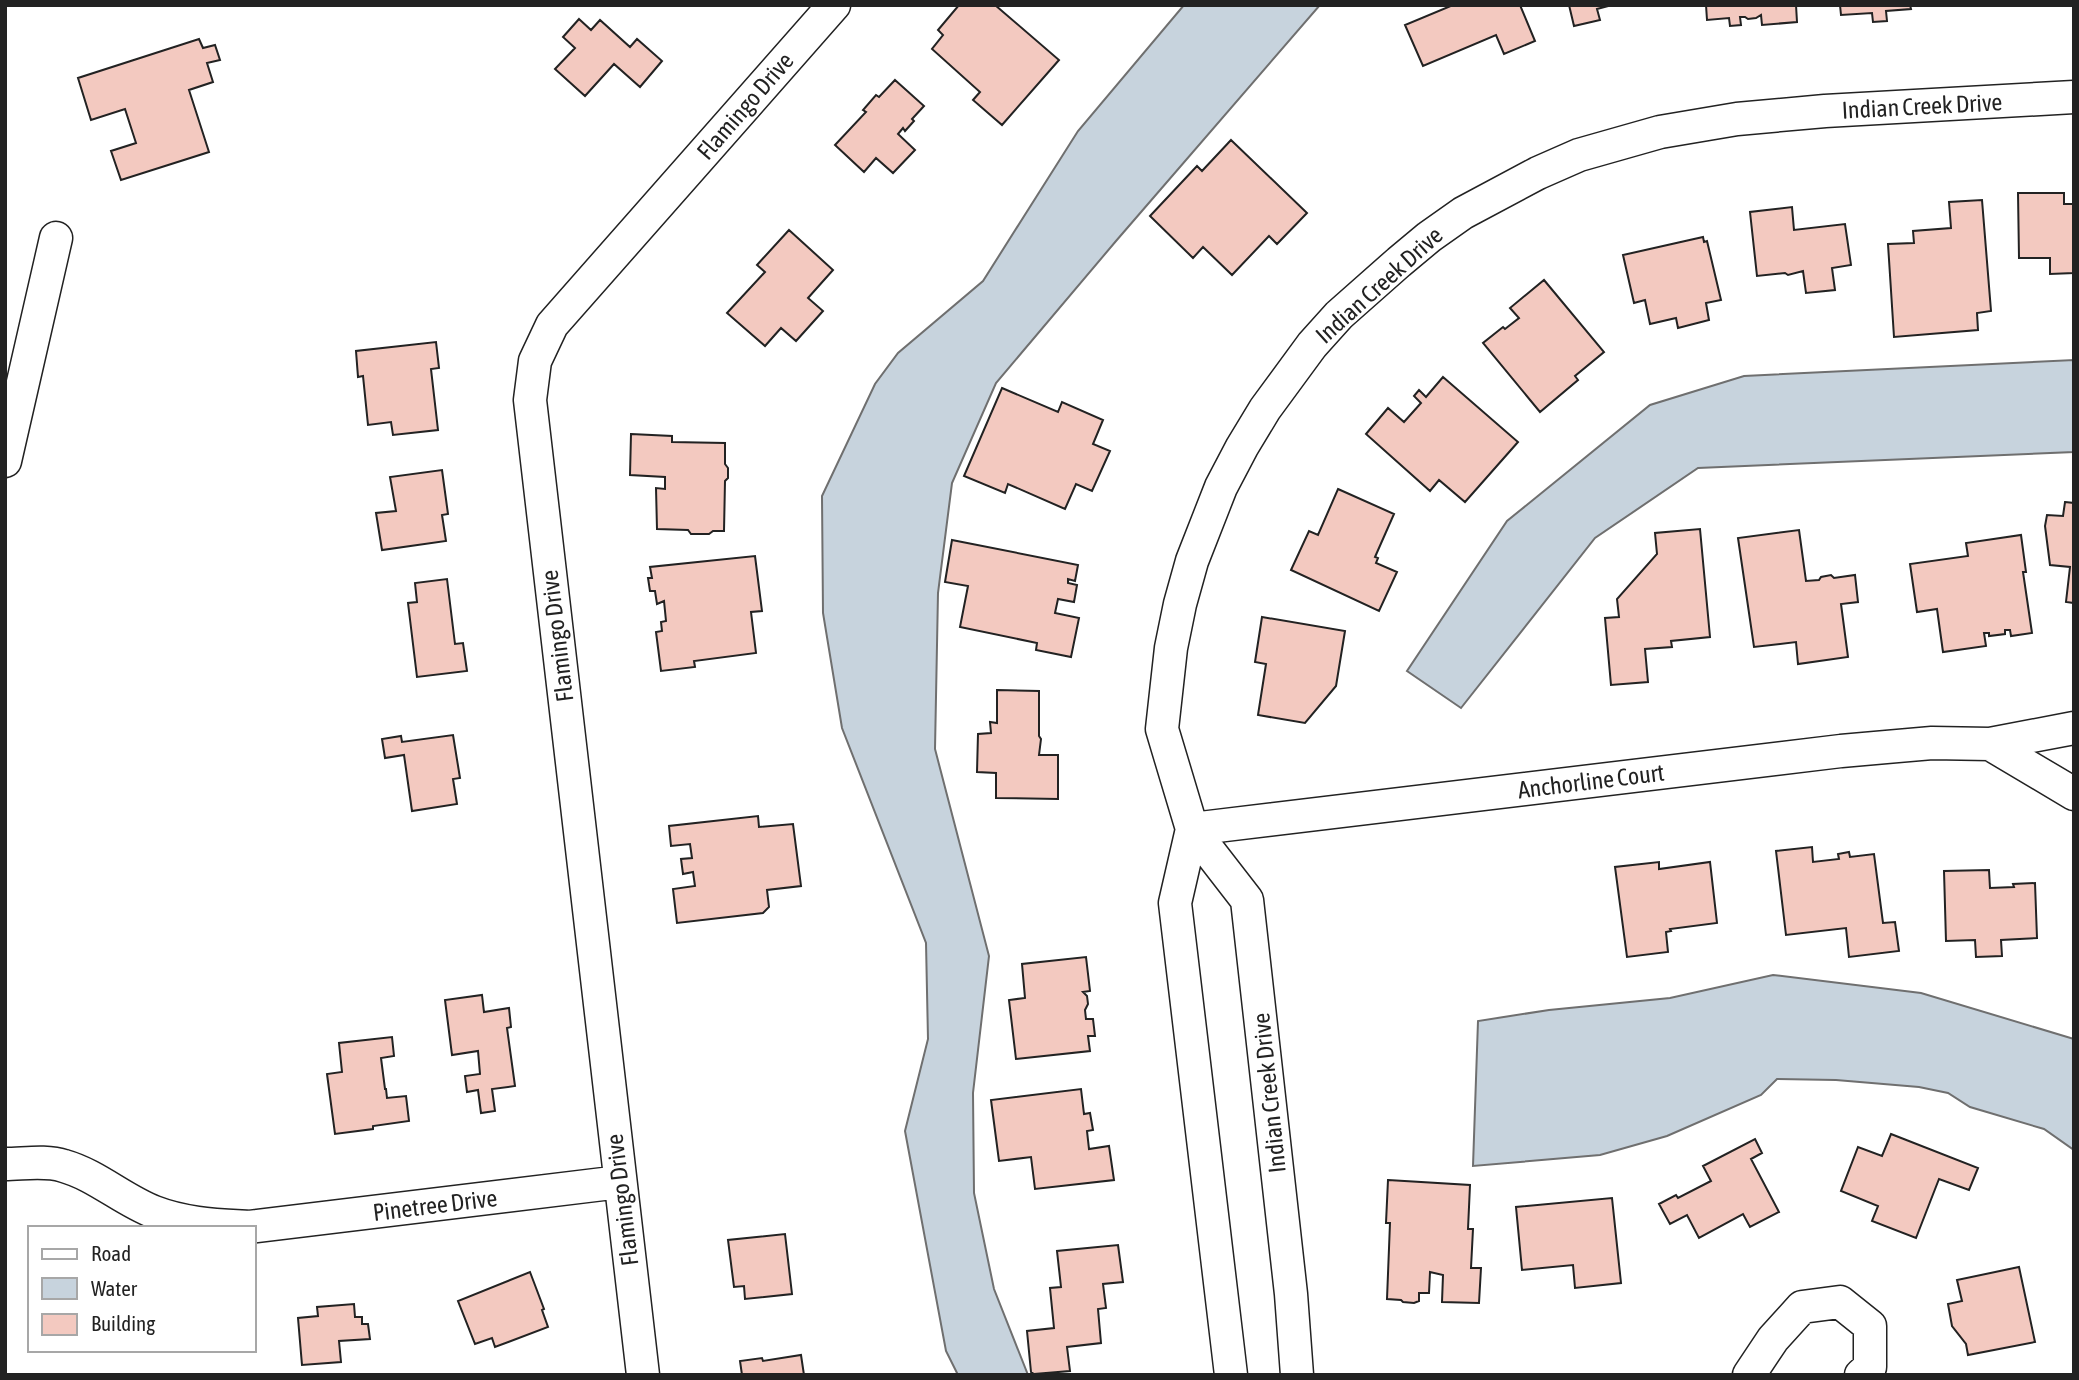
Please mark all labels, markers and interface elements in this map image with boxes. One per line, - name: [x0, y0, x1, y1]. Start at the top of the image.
- street label: Flamingo Drive: [691, 47, 799, 165]
- street label: Indian Creek Drive: [1841, 88, 2003, 124]
- street label: Indian Creek Drive: [1310, 221, 1448, 349]
- street label: Flamingo Drive: [536, 569, 578, 703]
- street label: Anchorline Court: [1516, 759, 1666, 803]
- street label: Indian Creek Drive: [1247, 1012, 1291, 1174]
- street label: Flamingo Drive: [601, 1133, 643, 1267]
- street label: Pinetree Drive: [371, 1184, 499, 1226]
- legend: [28, 1226, 256, 1352]
- text: Road: [91, 1241, 131, 1265]
- text: Water: [91, 1276, 138, 1300]
- text: Building: [91, 1311, 155, 1335]

